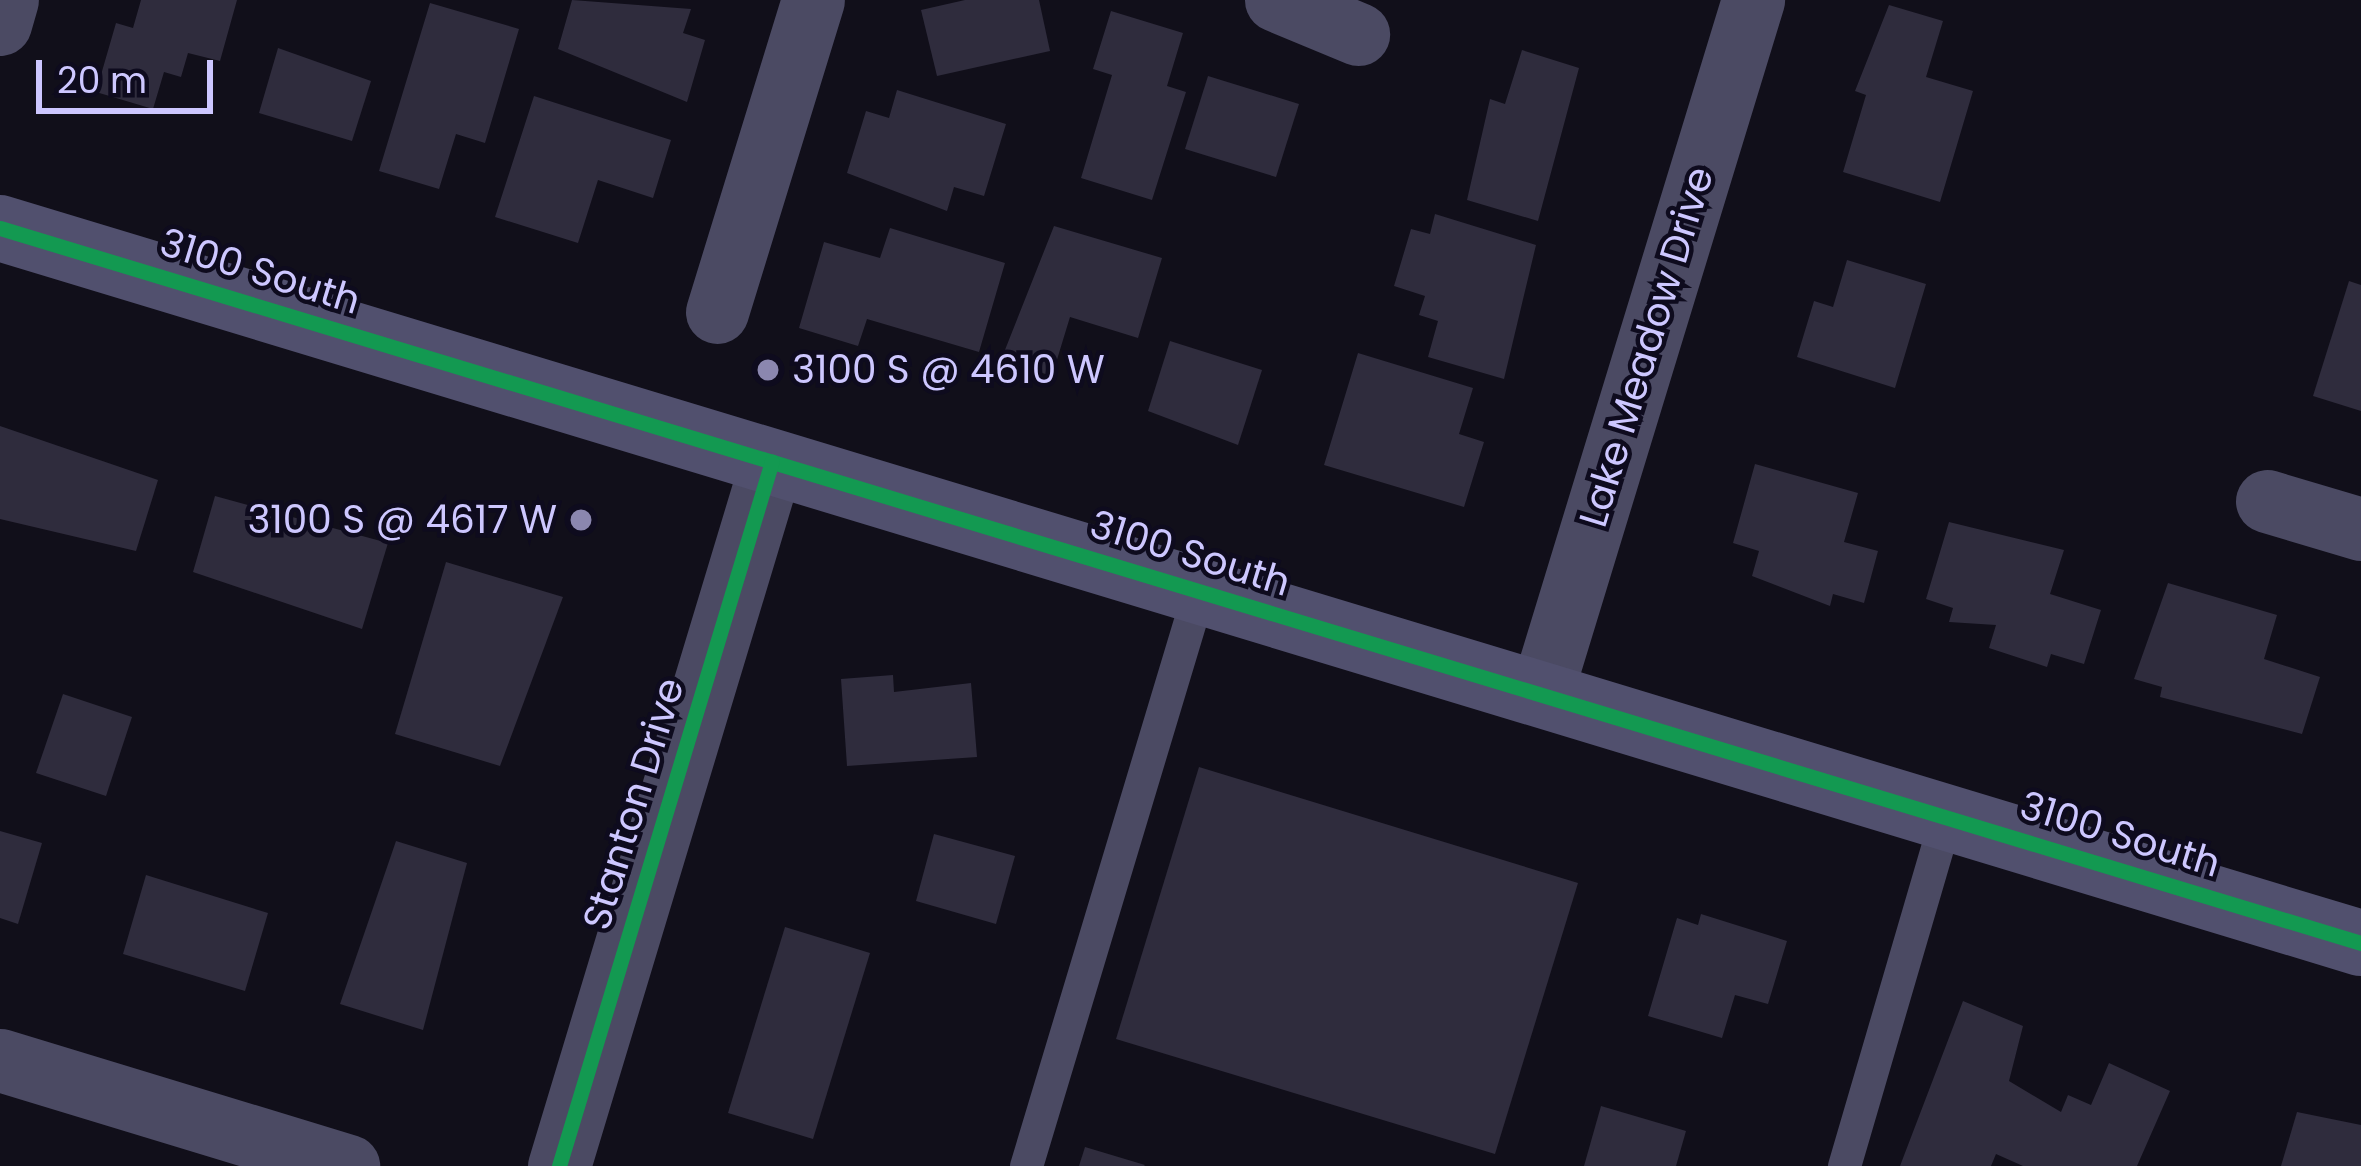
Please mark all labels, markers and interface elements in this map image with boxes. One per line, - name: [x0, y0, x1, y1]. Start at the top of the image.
- scale bar: [42, 36, 219, 110]
- text: 20 m: [57, 55, 147, 106]
- street label: Lake Meadow Drive: [1570, 162, 1724, 532]
- street label: 3100 South: [154, 219, 366, 325]
- place label: 3100 S @ 4610 W: [792, 347, 1105, 393]
- marker: 3100 S @ 4610 W: [755, 357, 781, 383]
- place label: 3100 S @ 4617 W: [247, 497, 557, 543]
- street label: 3100 South: [1084, 501, 1296, 607]
- marker: 3100 S @ 4617 W: [568, 507, 594, 533]
- street label: Stanton Drive: [574, 672, 694, 936]
- street label: 3100 South: [2014, 782, 2226, 888]

